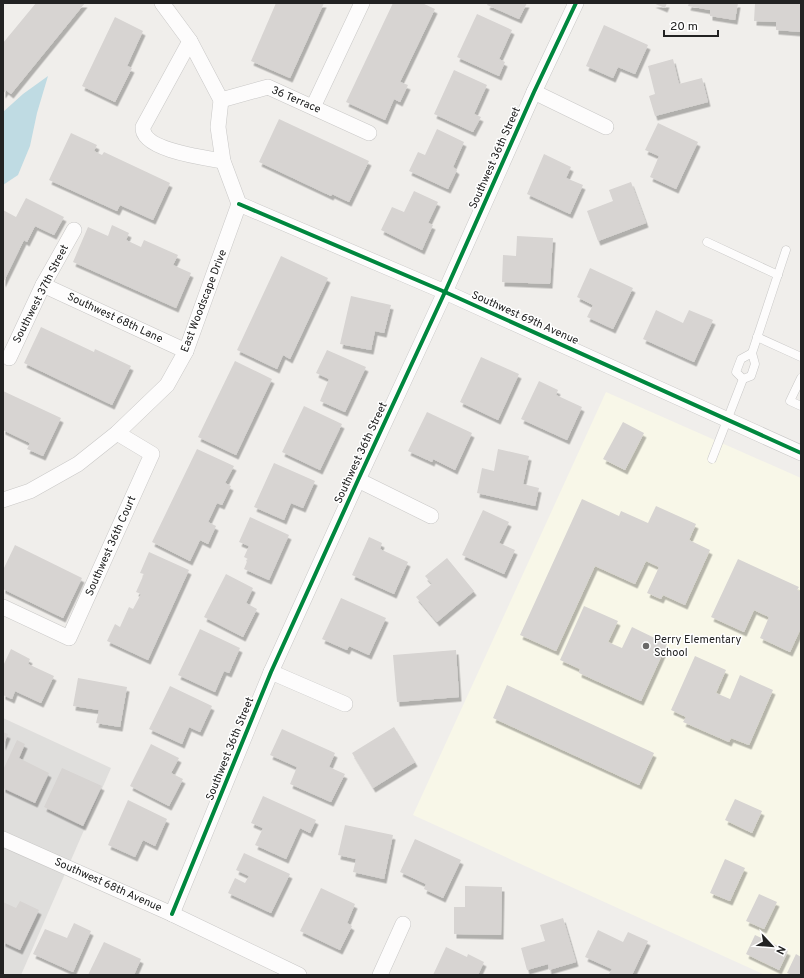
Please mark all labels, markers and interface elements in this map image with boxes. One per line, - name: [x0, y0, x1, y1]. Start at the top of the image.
- scale bar: [664, 12, 718, 38]
- text: 20 m: [670, 19, 698, 35]
- street label: 36 Terrace: [269, 83, 323, 117]
- street label: Southwest 36th Street: [466, 105, 524, 211]
- street label: Southwest 37th Street: [10, 242, 72, 346]
- street label: East Woodscape Drive: [178, 248, 230, 354]
- street label: Southwest 69th Avenue: [469, 288, 581, 348]
- street label: Southwest 68th Lane: [65, 290, 165, 346]
- street label: Southwest 36th Street: [331, 400, 391, 506]
- street label: Southwest 36th Court: [83, 494, 139, 598]
- place label: Perry Elementary School: [654, 633, 741, 660]
- marker: Perry Elementary School: [641, 641, 651, 651]
- street label: Southwest 36th Street: [203, 695, 257, 803]
- street label: Southwest 68th Avenue: [52, 855, 164, 915]
- north arrow: [752, 926, 792, 966]
- text: N: [772, 943, 788, 957]

